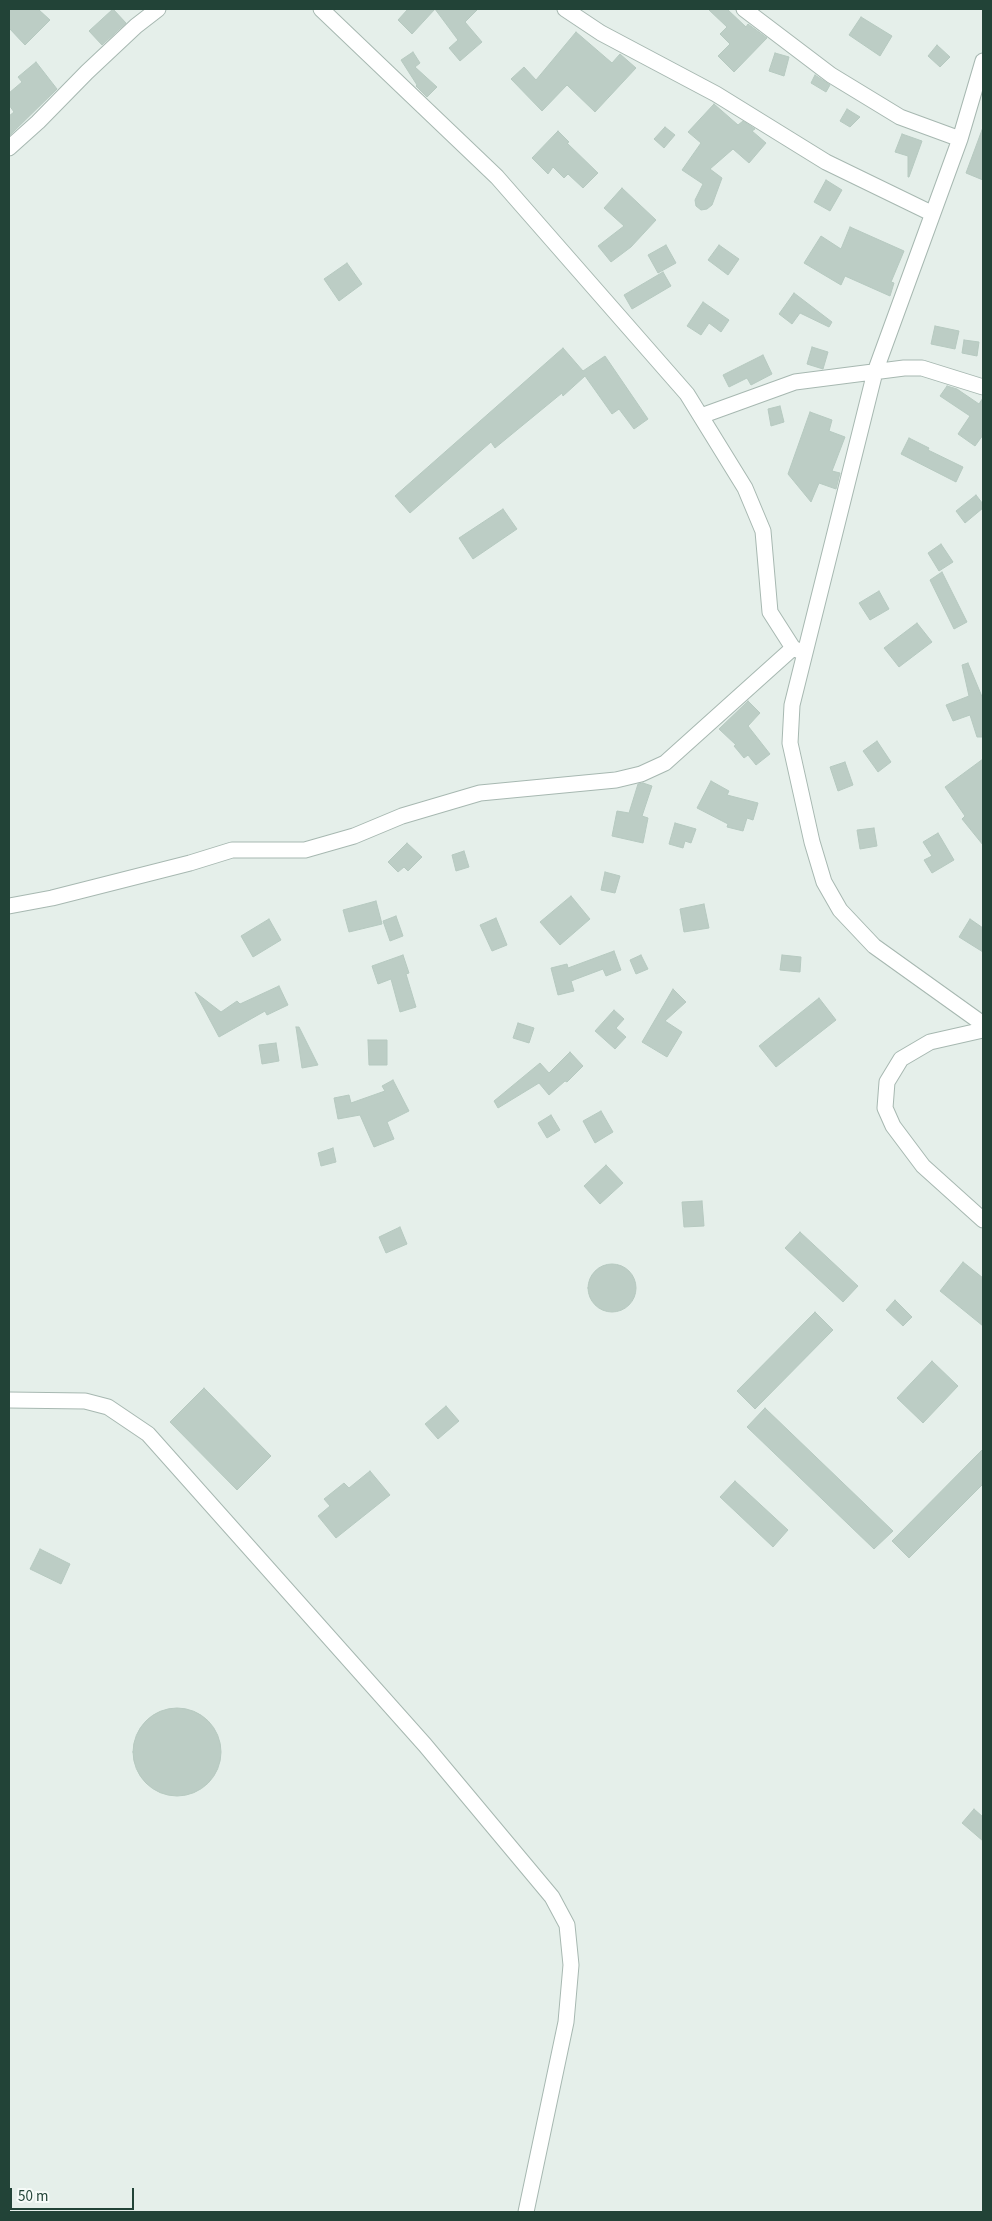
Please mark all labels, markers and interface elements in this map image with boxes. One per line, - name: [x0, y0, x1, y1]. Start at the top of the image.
- scale bar: [12, 2178, 136, 2210]
- text: 50 m: [18, 2186, 48, 2207]

